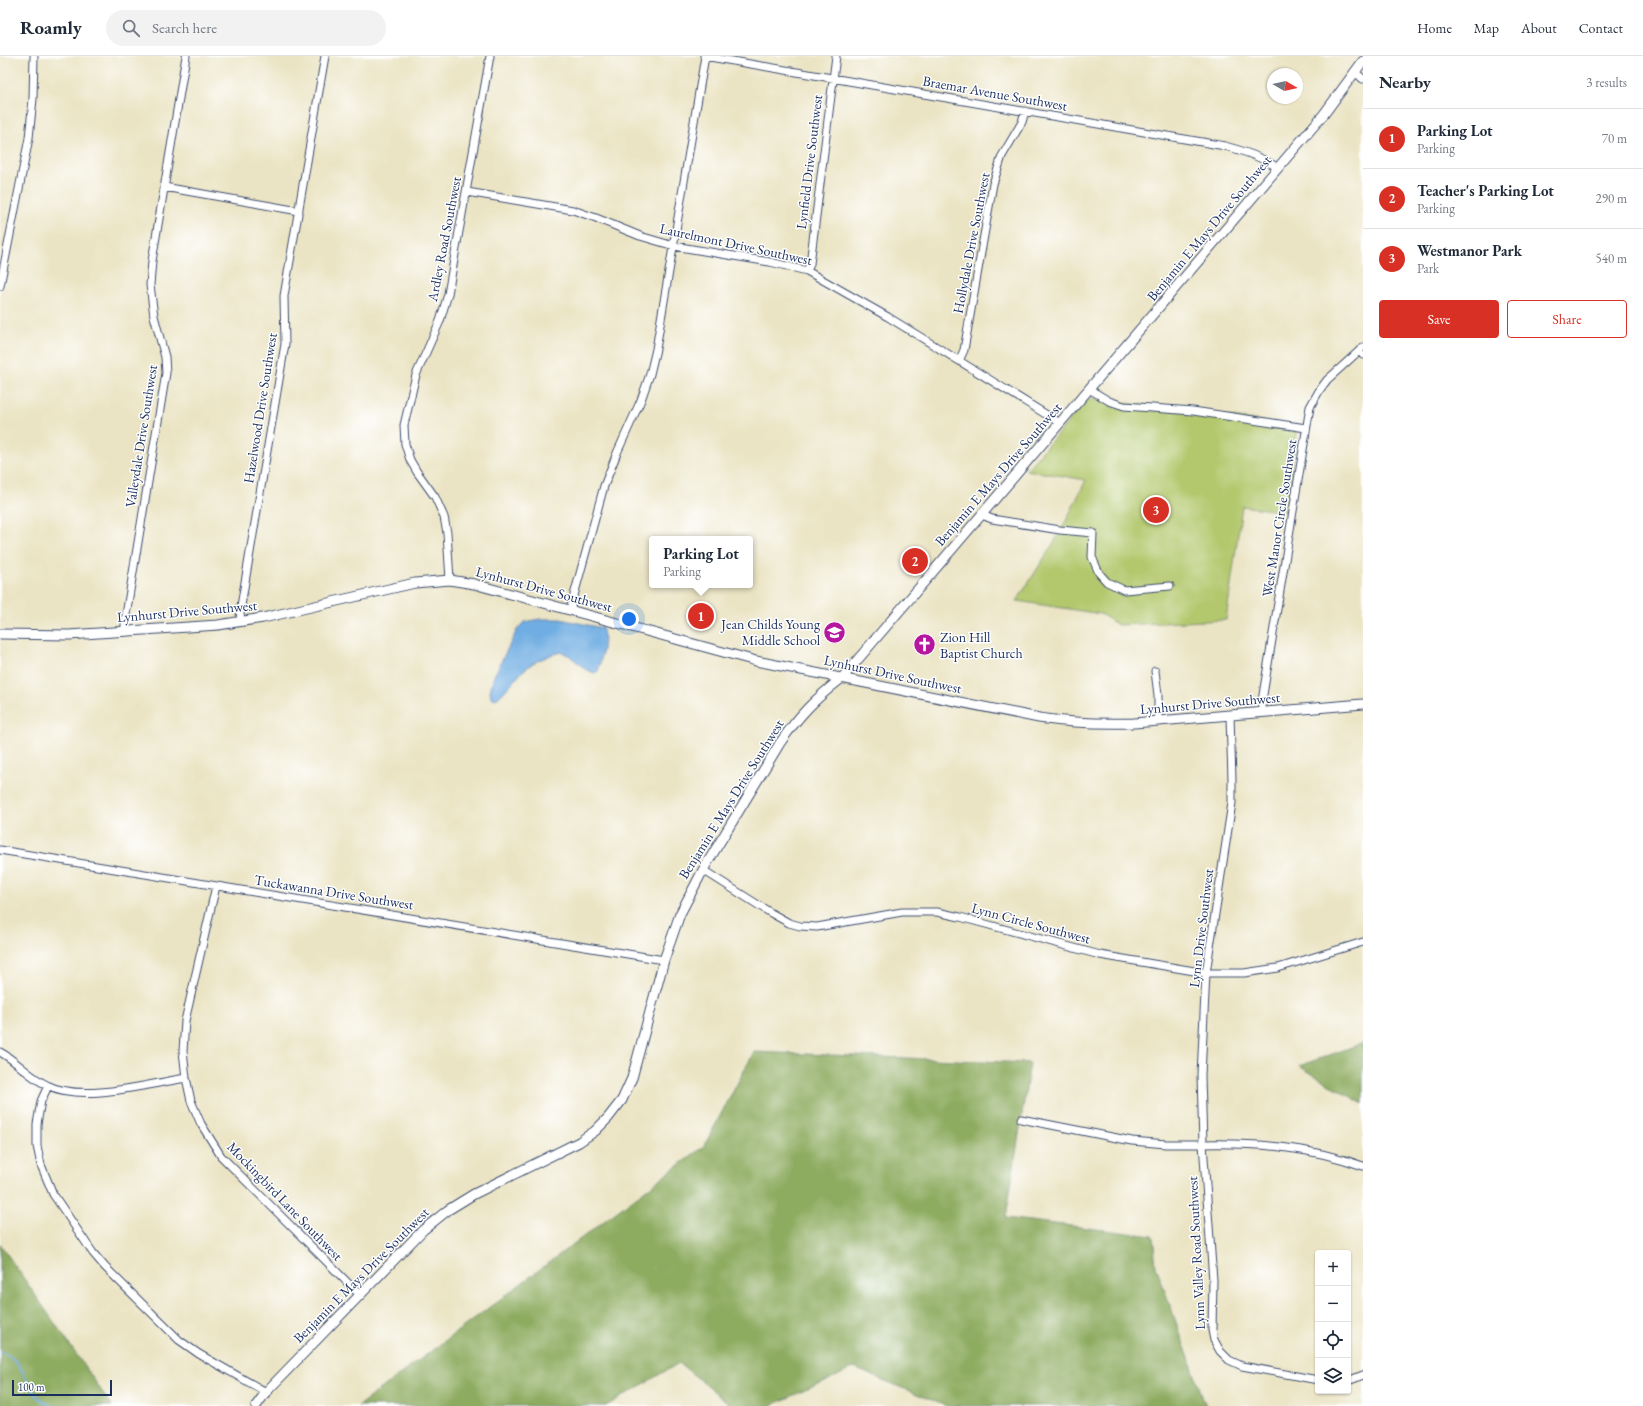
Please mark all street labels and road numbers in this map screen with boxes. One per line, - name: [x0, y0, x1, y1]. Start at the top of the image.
- street label: Braemar Avenue Southwest: [921, 71, 1069, 115]
- street label: Lynfield Drive Southwest: [792, 93, 826, 230]
- street label: Benjamin E Mays Drive Southwest: [1143, 151, 1276, 305]
- street label: Hollydale Drive Southwest: [948, 170, 994, 315]
- street label: Ardley Road Southwest: [423, 174, 465, 304]
- street label: Laurelmont Drive Southwest: [658, 219, 814, 269]
- street label: Hazelwood Drive Southwest: [239, 331, 281, 485]
- street label: Valleydale Drive Southwest: [121, 363, 161, 509]
- street label: Benjamin E Mays Drive Southwest: [931, 398, 1066, 550]
- street label: West Manor Circle Southwest: [1258, 437, 1300, 598]
- street label: Lynhurst Drive Southwest: [474, 562, 615, 616]
- street label: Lynhurst Drive Southwest: [116, 596, 258, 626]
- street label: Lynhurst Drive Southwest: [822, 651, 964, 698]
- street label: Lynhurst Drive Southwest: [1139, 688, 1281, 718]
- street label: Benjamin E Mays Drive Southwest: [674, 715, 788, 882]
- street label: Lynn Drive Southwest: [1185, 867, 1217, 988]
- street label: Tuckawanna Drive Southwest: [253, 871, 415, 914]
- street label: Lynn Circle Southwest: [970, 898, 1093, 948]
- street label: Mockingbird Lane Southwest: [223, 1138, 347, 1265]
- street label: Lynn Valley Road Southwest: [1183, 1175, 1209, 1330]
- street label: Benjamin E Mays Drive Southwest: [289, 1203, 433, 1347]

